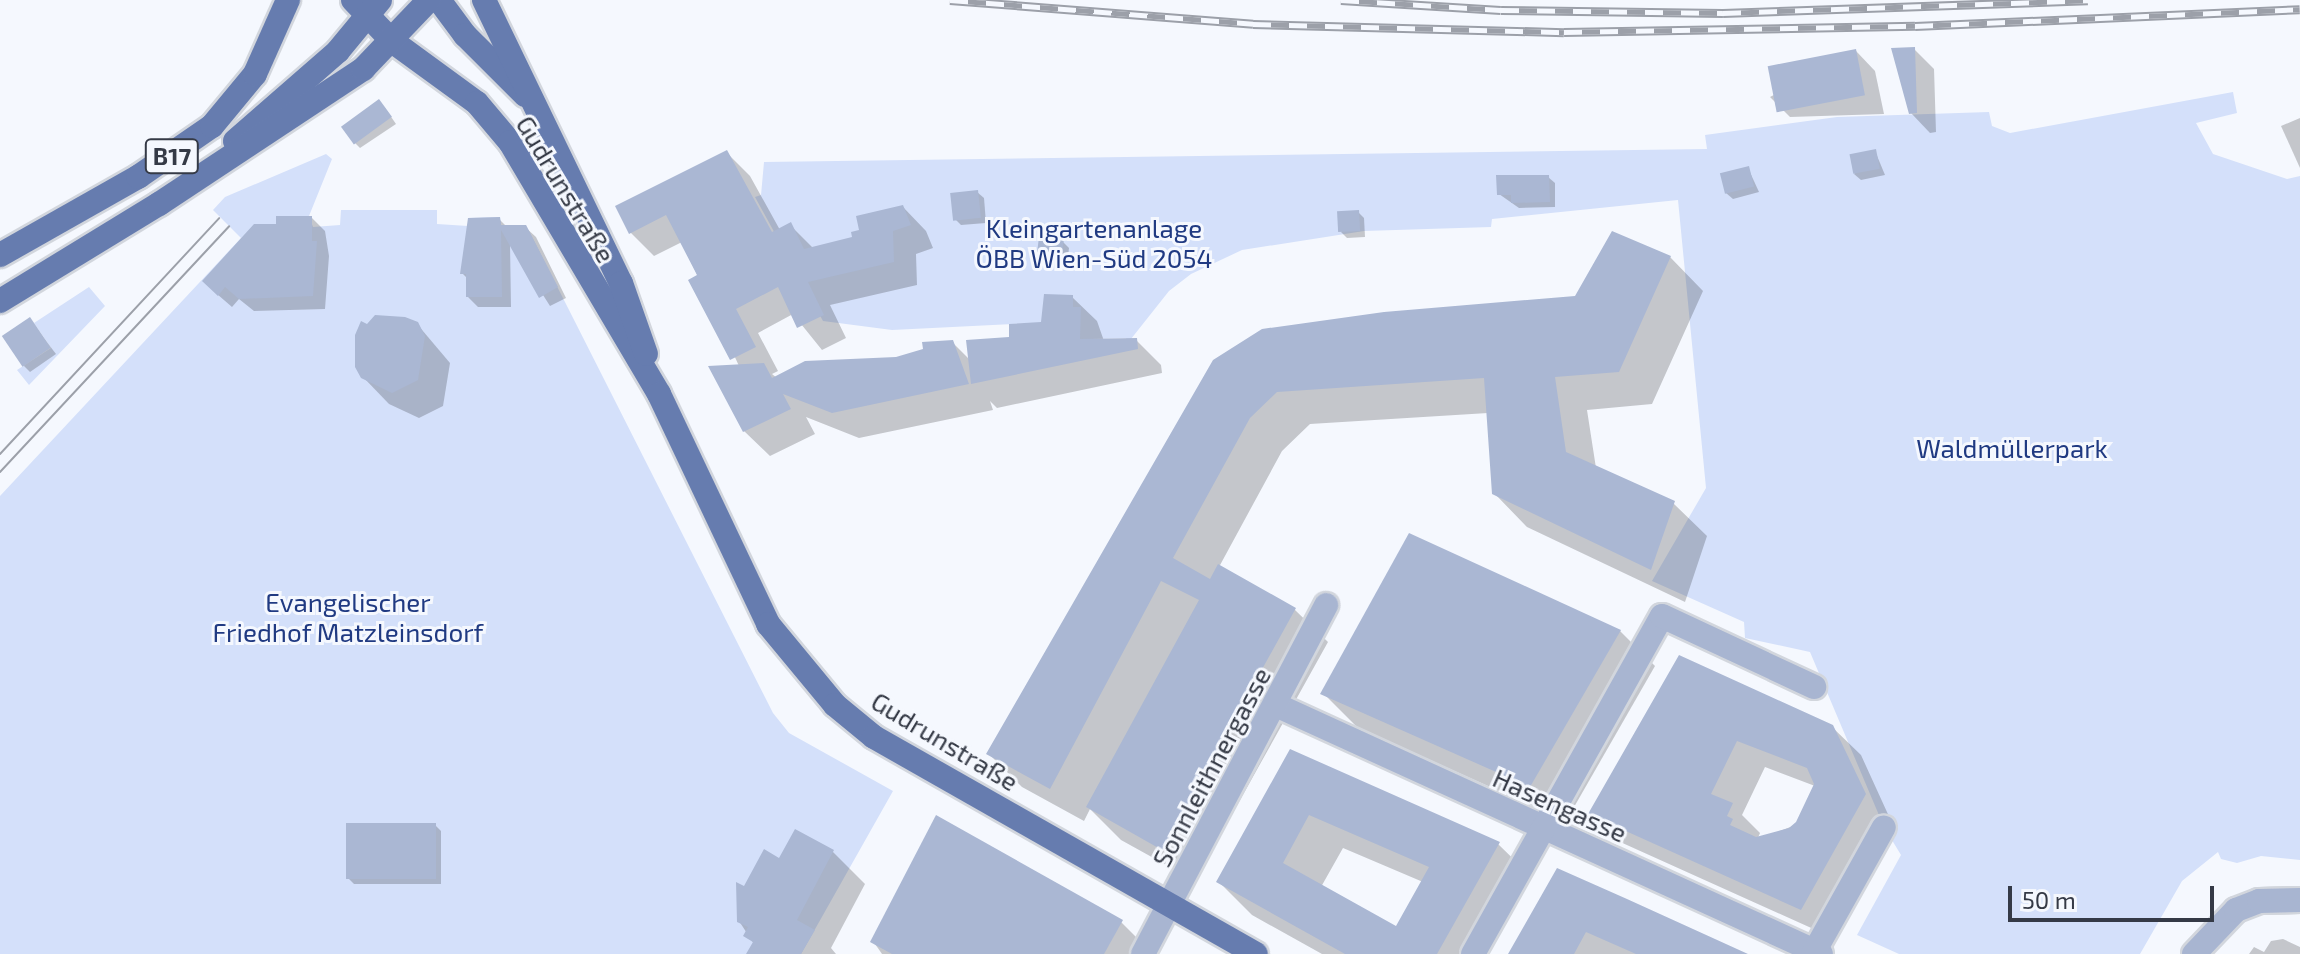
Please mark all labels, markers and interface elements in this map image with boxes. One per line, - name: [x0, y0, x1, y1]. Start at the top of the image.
- street label: Gudrunstraße: [510, 110, 622, 268]
- road number: B17: [144, 136, 200, 176]
- park label: Kleingartenanlage ÖBB Wien-Süd 2054: [975, 212, 1213, 274]
- park label: Waldmüllerpark: [1916, 432, 2108, 464]
- park label: Evangelischer Friedhof Matzleinsdorf: [212, 586, 484, 648]
- street label: Sonnleithnergasse: [1145, 662, 1277, 872]
- street label: Gudrunstraße: [866, 685, 1024, 797]
- street label: Hasengasse: [1488, 762, 1632, 848]
- scale bar: [2012, 870, 2218, 920]
- text: 50 m: [2022, 885, 2076, 914]

